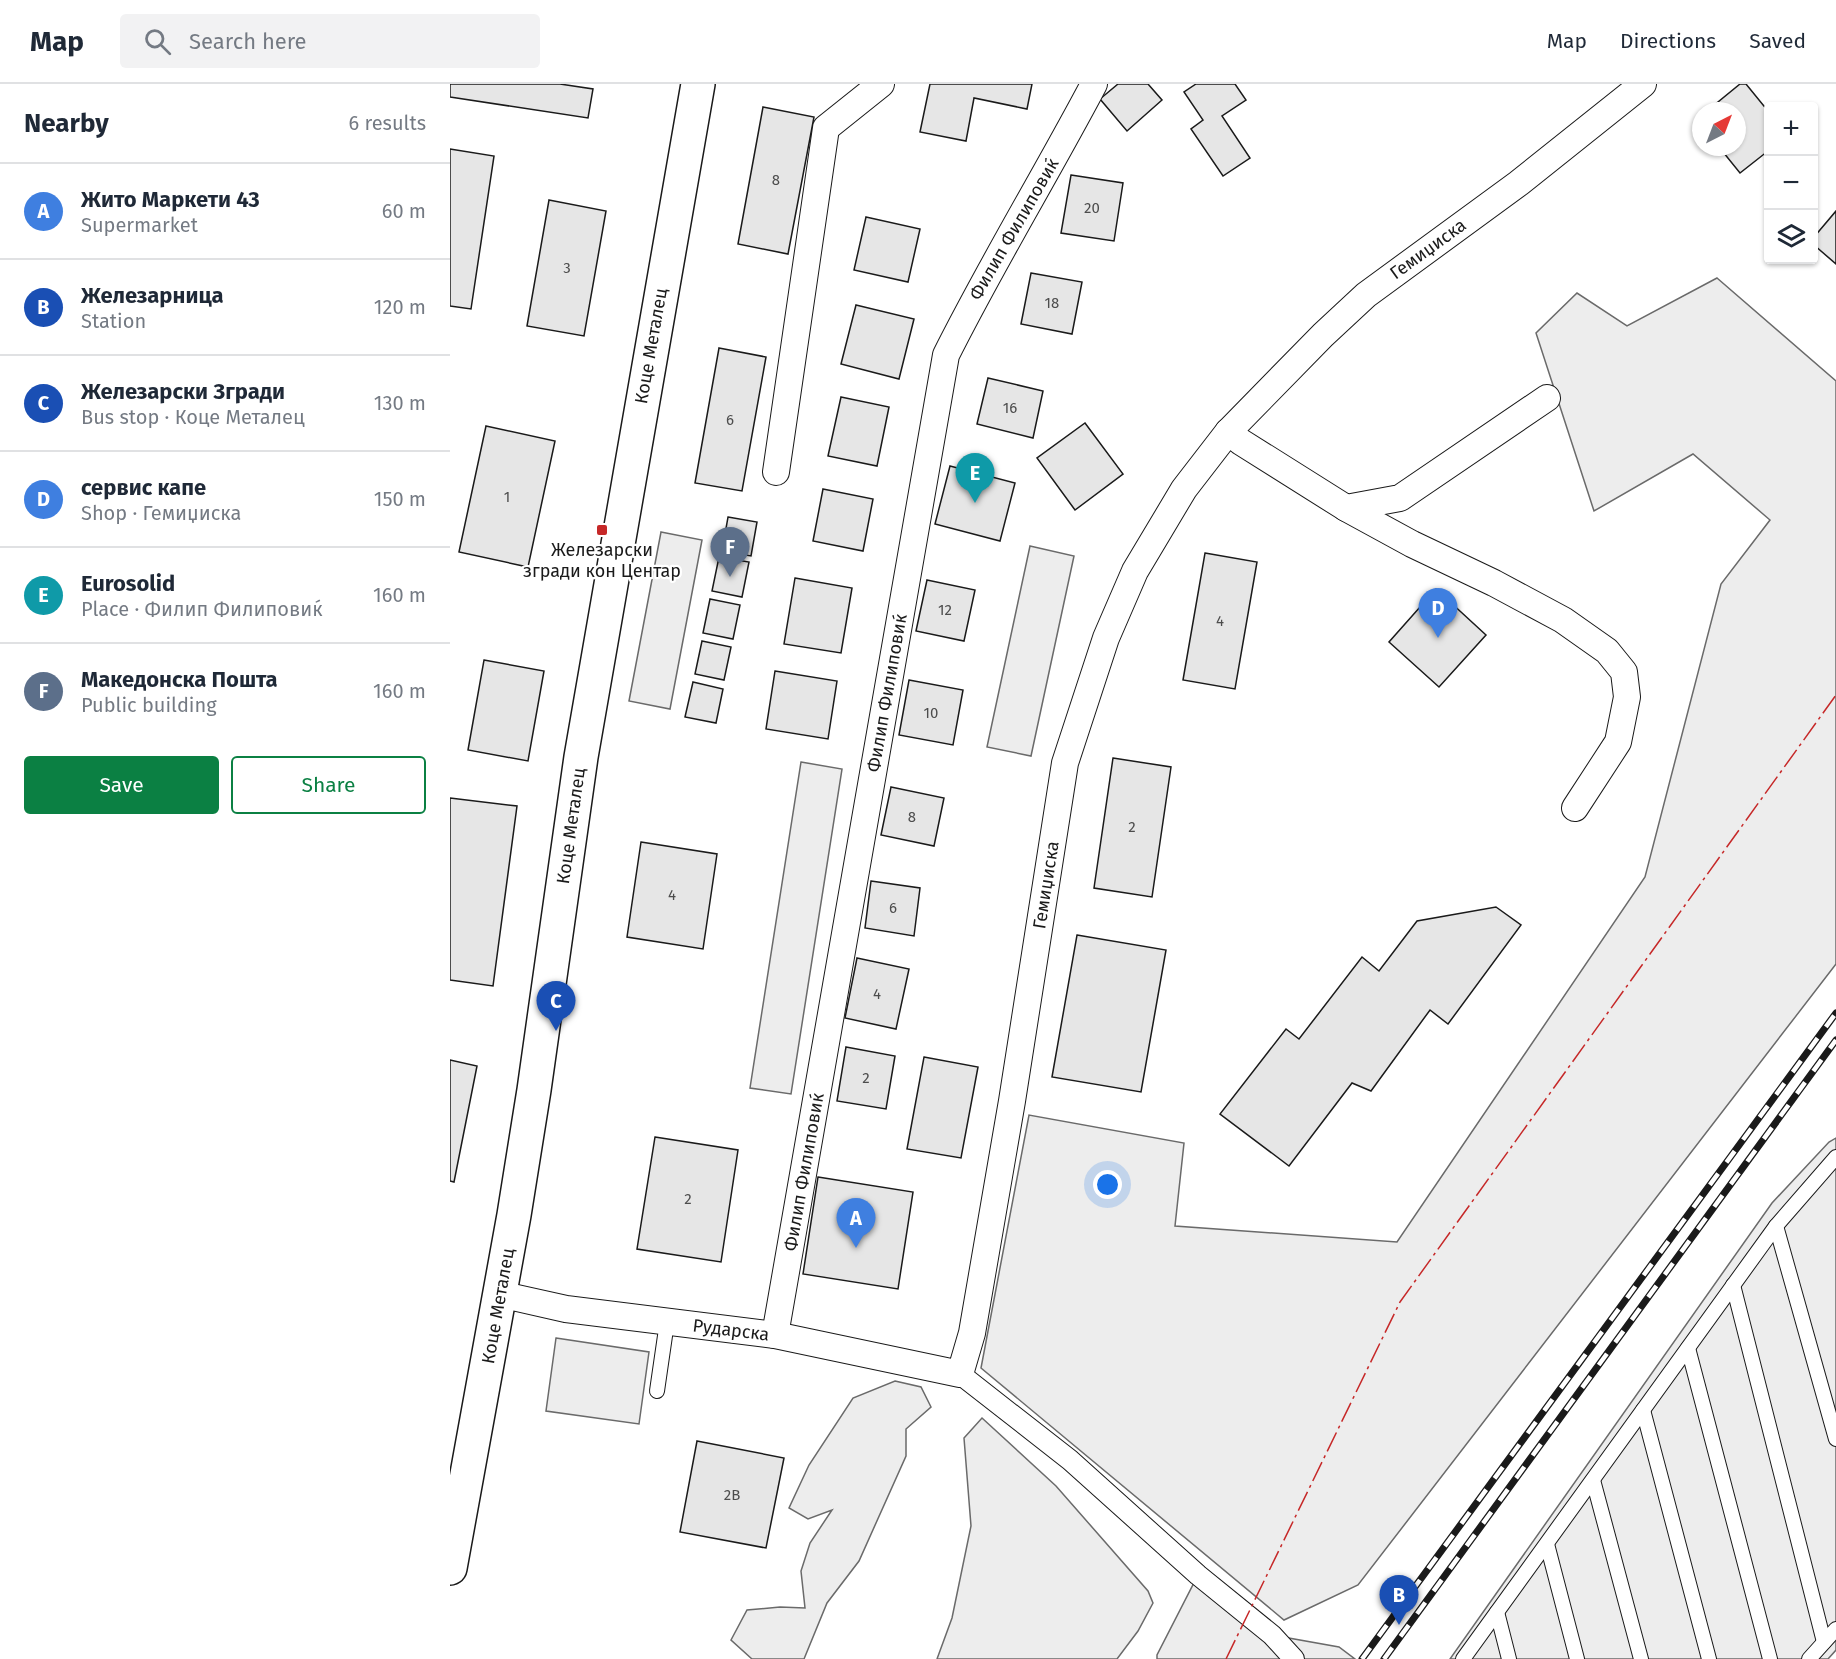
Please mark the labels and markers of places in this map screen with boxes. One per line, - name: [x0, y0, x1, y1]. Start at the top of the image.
- pin: E: [956, 454, 994, 503]
- marker: Железарски згради кон Центар: [595, 523, 609, 537]
- pin: F: [710, 528, 750, 577]
- place label: Железарски згради кон Центар: [523, 539, 681, 582]
- pin: D: [1418, 588, 1458, 638]
- pin: C: [536, 982, 576, 1031]
- pin: A: [836, 1198, 876, 1248]
- pin: B: [1380, 1576, 1418, 1625]

